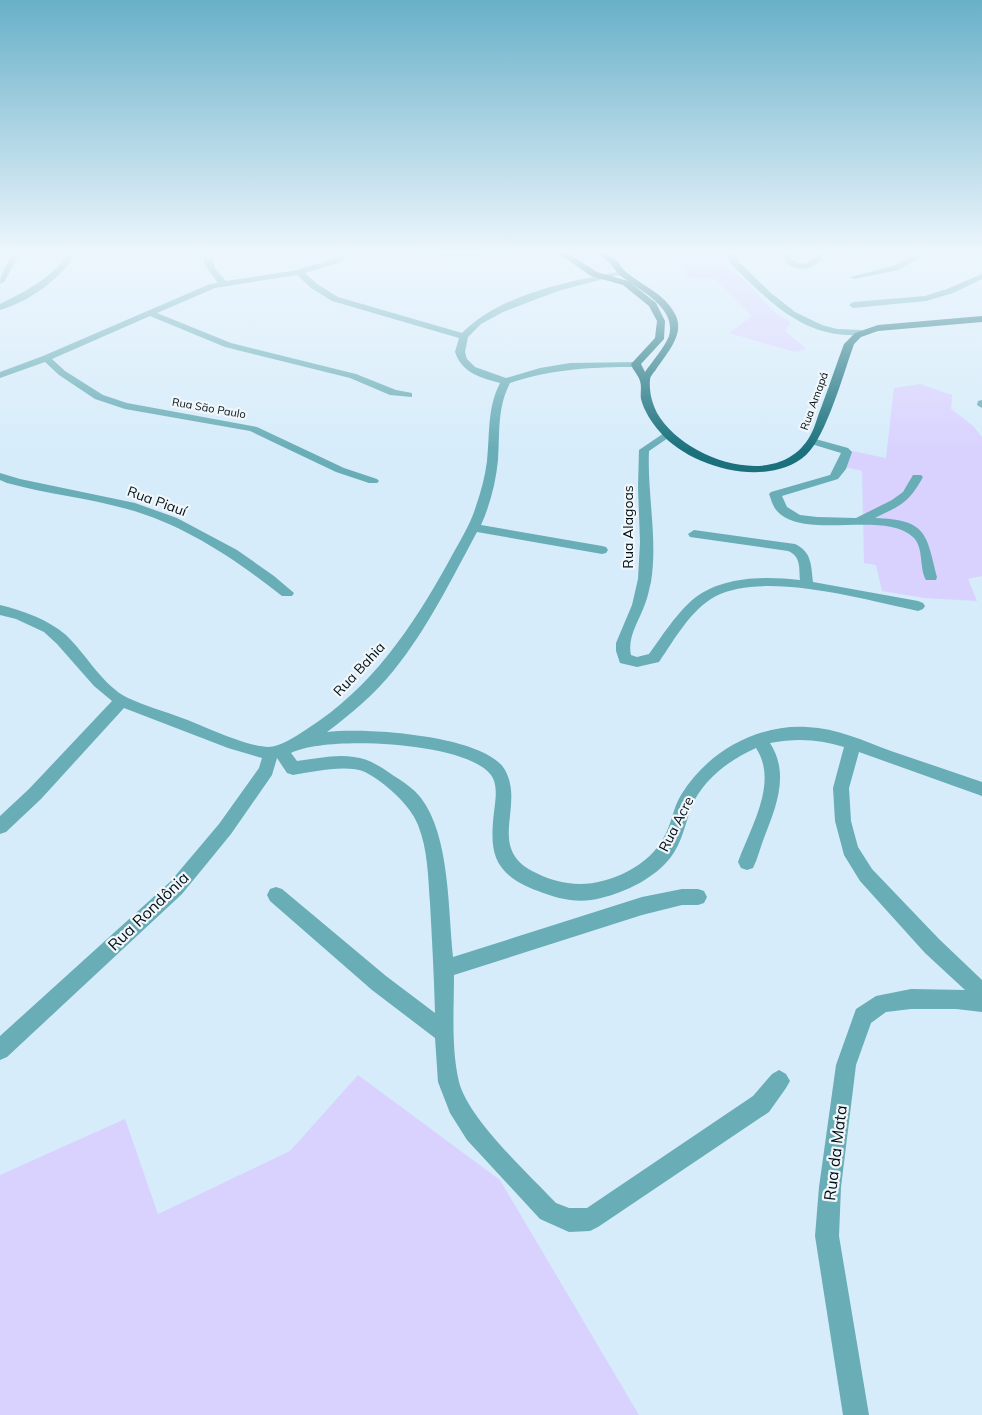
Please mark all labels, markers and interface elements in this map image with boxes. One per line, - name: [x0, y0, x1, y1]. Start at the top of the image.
- street label: Rua Amapá: [797, 370, 831, 432]
- street label: Rua São Paulo: [171, 395, 247, 421]
- street label: Rua Piauí: [125, 482, 190, 520]
- street label: Rua Alagoas: [619, 485, 637, 569]
- street label: Rua Bahia: [329, 638, 389, 700]
- street label: Rua Acre: [654, 793, 698, 855]
- street label: Rua Rondônia: [103, 867, 193, 955]
- street label: Rua da Mata: [819, 1104, 851, 1202]

